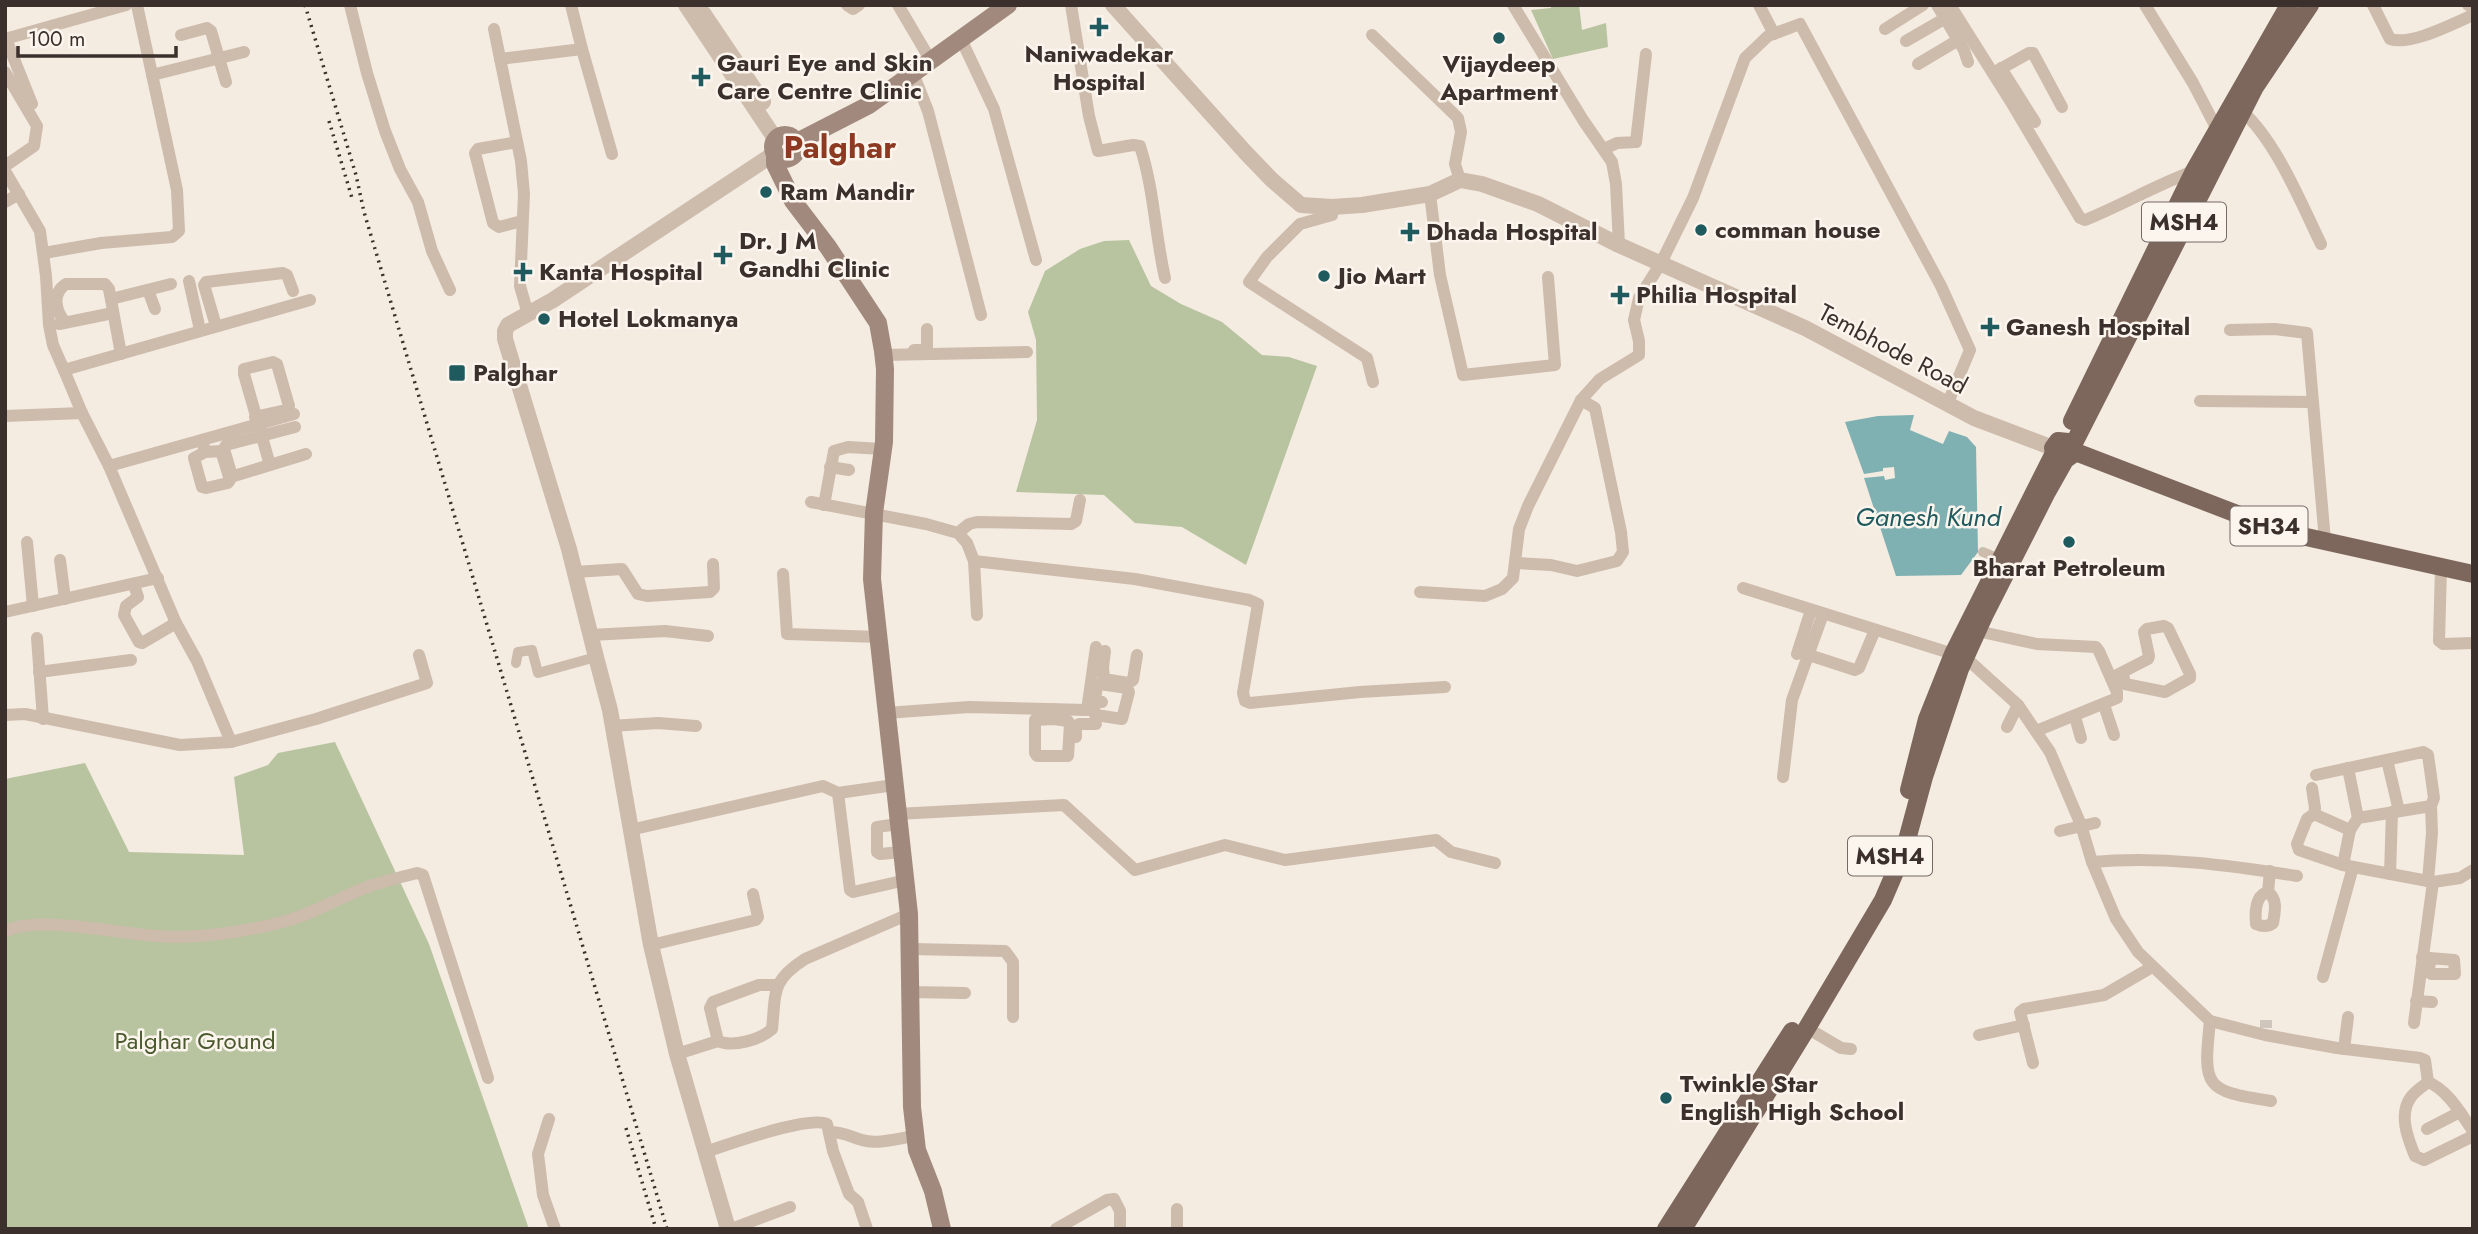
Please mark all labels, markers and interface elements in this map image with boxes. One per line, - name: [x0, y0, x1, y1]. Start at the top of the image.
- scale bar: [18, 14, 175, 58]
- marker: Naniwadekar Hospital: [1089, 17, 1109, 37]
- text: 100 m: [28, 24, 85, 54]
- marker: Vijaydeep Apartment: [1491, 30, 1507, 46]
- place label: Naniwadekar Hospital: [1025, 36, 1174, 99]
- place label: Gauri Eye and Skin Care Centre Clinic: [717, 45, 933, 108]
- place label: Vijaydeep Apartment: [1439, 46, 1558, 109]
- marker: Gauri Eye and Skin Care Centre Clinic: [691, 67, 711, 87]
- district label: Palghar: [784, 124, 897, 170]
- place label: Ram Mandir: [780, 174, 915, 209]
- marker: Ram Mandir: [758, 184, 774, 200]
- road number: MSH4: [2142, 202, 2226, 242]
- place label: comman house: [1715, 212, 1881, 247]
- place label: Dhada Hospital: [1426, 214, 1598, 249]
- marker: Dhada Hospital: [1400, 222, 1420, 242]
- marker: comman house: [1693, 222, 1709, 238]
- place label: Dr. J M Gandhi Clinic: [739, 223, 890, 286]
- marker: Dr. J M Gandhi Clinic: [713, 245, 733, 265]
- place label: Kanta Hospital: [539, 254, 703, 289]
- place label: Jio Mart: [1334, 258, 1426, 293]
- marker: Kanta Hospital: [513, 262, 533, 282]
- marker: Jio Mart: [1316, 268, 1332, 284]
- place label: Philia Hospital: [1636, 277, 1797, 312]
- marker: Philia Hospital: [1610, 285, 1630, 305]
- street label: Tembhode Road: [1813, 295, 1974, 403]
- place label: Hotel Lokmanya: [558, 301, 739, 336]
- place label: Ganesh Hospital: [2006, 309, 2190, 344]
- marker: Hotel Lokmanya: [536, 311, 552, 327]
- marker: Ganesh Hospital: [1980, 317, 2000, 337]
- place label: Palghar: [473, 355, 558, 390]
- marker: Palghar: [447, 363, 467, 383]
- water label: Ganesh Kund: [1855, 498, 2002, 536]
- road number: SH34: [2230, 506, 2308, 546]
- marker: Bharat Petroleum: [2061, 534, 2077, 550]
- place label: Bharat Petroleum: [1972, 550, 2166, 585]
- road number: MSH4: [1848, 836, 1932, 876]
- park label: Palghar Ground: [114, 1023, 276, 1058]
- place label: Twinkle Star English High School: [1680, 1066, 1904, 1129]
- marker: Twinkle Star English High School: [1658, 1090, 1674, 1106]

